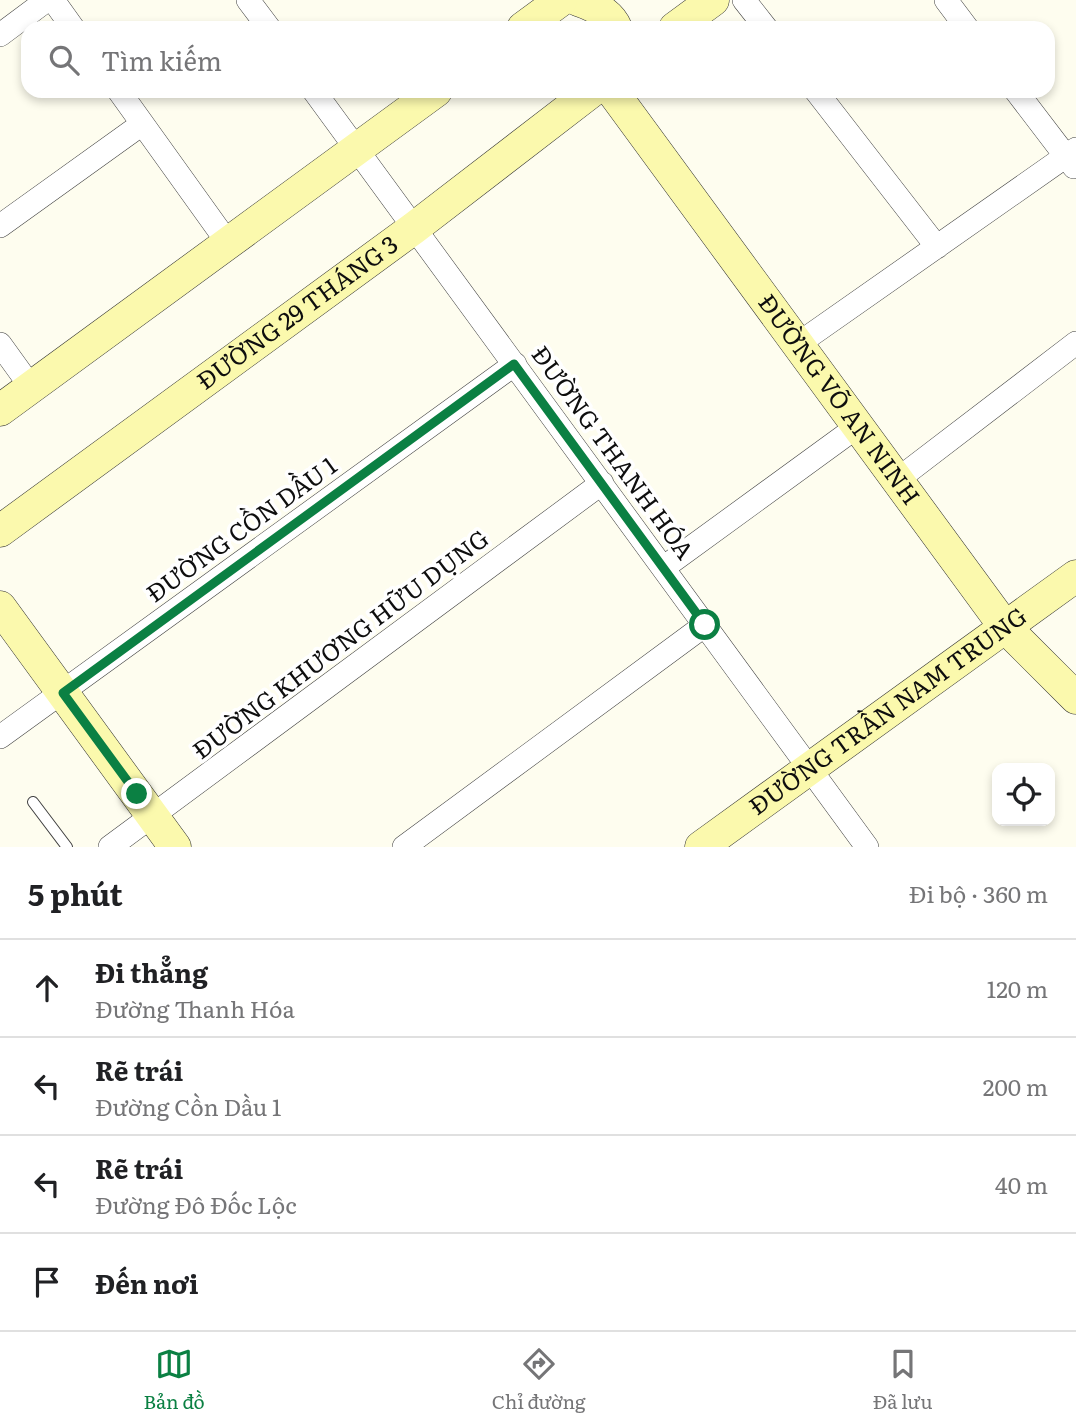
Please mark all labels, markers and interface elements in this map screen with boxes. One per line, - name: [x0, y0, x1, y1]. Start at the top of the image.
- search box: [21, 21, 1055, 98]
- text: Tìm kiếm: [101, 40, 222, 79]
- icon: search: [45, 41, 83, 79]
- street label: ĐƯỜNG 29 THÁNG 3: [188, 226, 404, 397]
- street label: ĐƯỜNG VÕ AN NINH: [751, 286, 930, 511]
- street label: ĐƯỜNG THANH HÓA: [525, 338, 704, 566]
- street label: ĐƯỜNG CỒN DẦU 1: [137, 446, 343, 609]
- street label: ĐƯỜNG KHƯƠNG HỮU DỤNG: [184, 520, 495, 766]
- street label: ĐƯỜNG TRẦN NAM TRUNG: [741, 597, 1033, 822]
- route start: [689, 609, 720, 640]
- map controls: [992, 763, 1055, 826]
- button: locate: [992, 763, 1055, 826]
- route end: [121, 778, 152, 809]
- text: 5 phút: [28, 871, 123, 915]
- text: Đi bộ · 360 m: [909, 876, 1048, 910]
- text: Đi thẳng: [95, 952, 208, 991]
- icon: ahead: [28, 969, 66, 1007]
- text: 120 m: [987, 971, 1048, 1005]
- text: Đường Thanh Hóa: [95, 991, 295, 1025]
- text: Rẽ trái: [95, 1050, 183, 1089]
- icon: left: [28, 1067, 66, 1105]
- text: 200 m: [983, 1069, 1048, 1103]
- text: Đường Cồn Dầu 1: [95, 1089, 281, 1123]
- text: Rẽ trái: [95, 1148, 183, 1187]
- icon: left: [28, 1165, 66, 1203]
- text: 40 m: [995, 1167, 1048, 1201]
- text: Đường Đô Đốc Lộc: [95, 1187, 297, 1221]
- icon: arrive: [28, 1263, 66, 1301]
- text: Đến nơi: [95, 1263, 198, 1302]
- tab: Bản đồ: [144, 1345, 205, 1415]
- tab: Chỉ đường: [492, 1345, 586, 1415]
- tab: Đã lưu: [873, 1345, 932, 1415]

